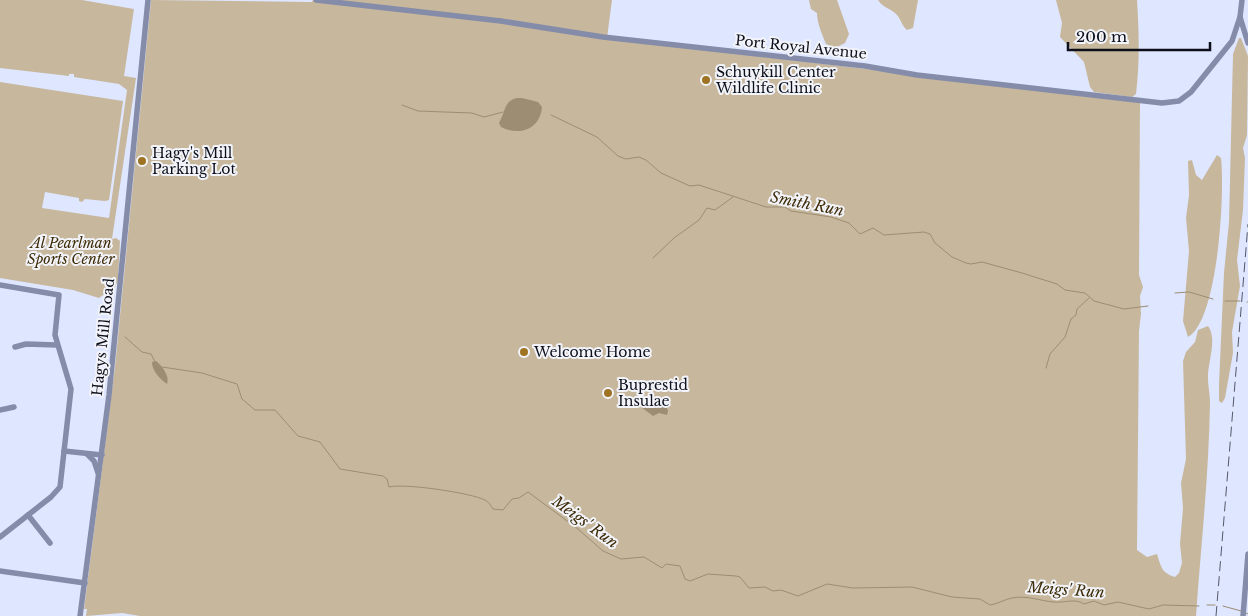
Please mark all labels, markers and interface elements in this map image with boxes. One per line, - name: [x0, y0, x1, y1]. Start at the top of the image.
- scale bar: [1068, 20, 1210, 52]
- text: 200 m: [1076, 27, 1127, 46]
- street label: Port Royal Avenue: [734, 31, 868, 63]
- place label: Schuykill Center Wildlife Clinic: [715, 63, 836, 97]
- marker: Schuykill Center Wildlife Clinic: [700, 74, 712, 86]
- place label: Hagy's Mill Parking Lot: [152, 144, 237, 178]
- marker: Hagy's Mill Parking Lot: [136, 155, 148, 167]
- water label: Smith Run: [769, 187, 845, 220]
- park label: Al Pearlman Sports Center: [27, 234, 115, 268]
- street label: Hagys Mill Road: [88, 277, 118, 397]
- place label: Welcome Home: [533, 343, 650, 361]
- marker: Welcome Home: [518, 346, 530, 358]
- place label: Buprestid Insulae: [618, 376, 689, 410]
- marker: Buprestid Insulae: [602, 387, 614, 399]
- water label: Meigs' Run: [548, 491, 622, 552]
- water label: Meigs' Run: [1026, 577, 1105, 602]

